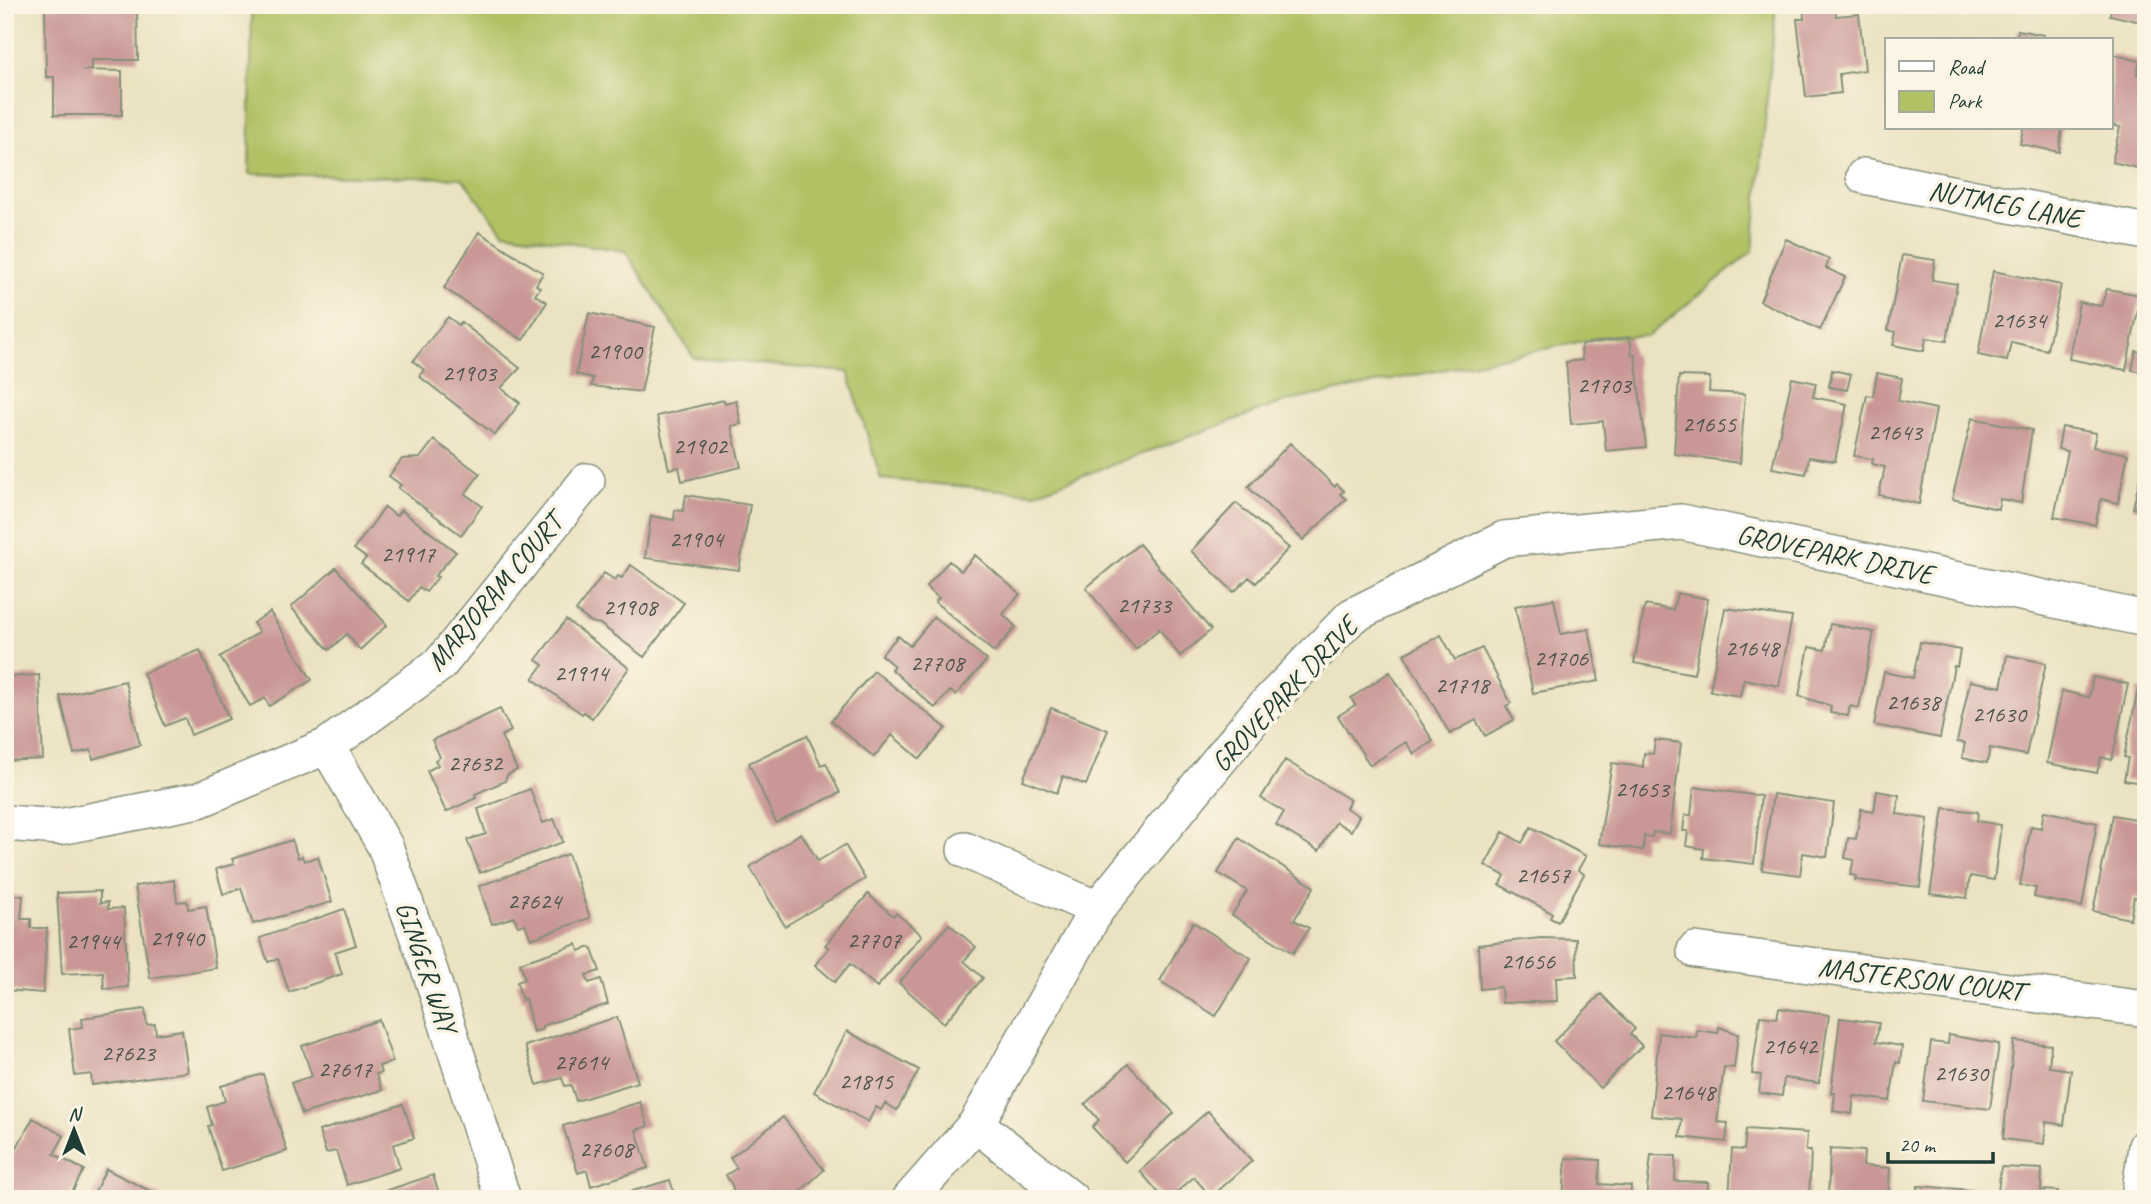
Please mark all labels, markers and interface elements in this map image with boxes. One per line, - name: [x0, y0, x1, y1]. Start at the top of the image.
- legend: [1885, 38, 2112, 130]
- text: Road: [1948, 54, 1987, 80]
- text: Park: [1948, 88, 1983, 114]
- street label: NUTMEG LANE: [1926, 172, 2087, 237]
- house number: 21634: [1992, 305, 2048, 335]
- house number: 21900: [588, 336, 644, 366]
- house number: 21903: [442, 358, 498, 388]
- house number: 21703: [1577, 370, 1633, 400]
- house number: 21655: [1682, 409, 1737, 439]
- house number: 21643: [1868, 417, 1924, 447]
- house number: 21902: [673, 431, 729, 461]
- street label: MARJORAM COURT: [418, 501, 574, 678]
- street label: GROVEPARK DRIVE: [1734, 516, 1940, 593]
- house number: 21904: [669, 524, 725, 554]
- house number: 21917: [381, 539, 436, 569]
- house number: 21733: [1117, 590, 1173, 620]
- house number: 21908: [603, 592, 659, 622]
- street label: GROVEPARK DRIVE: [1203, 606, 1367, 779]
- house number: 21648: [1725, 633, 1781, 663]
- house number: 21706: [1534, 643, 1589, 673]
- house number: 27708: [910, 648, 966, 678]
- house number: 21914: [554, 658, 610, 688]
- house number: 21718: [1435, 670, 1491, 700]
- house number: 21638: [1886, 687, 1942, 717]
- house number: 21630: [1972, 699, 2028, 729]
- house number: 27632: [448, 748, 504, 778]
- house number: 21653: [1615, 774, 1671, 804]
- house number: 21657: [1516, 860, 1571, 890]
- house number: 27624: [507, 886, 563, 916]
- street label: GINGER WAY: [388, 897, 467, 1041]
- house number: 21940: [150, 923, 206, 953]
- house number: 27707: [847, 925, 902, 955]
- house number: 21944: [66, 926, 122, 956]
- house number: 21656: [1501, 946, 1556, 976]
- street label: MASTERSON COURT: [1816, 949, 2033, 1010]
- house number: 21642: [1763, 1031, 1819, 1061]
- house number: 27623: [101, 1038, 157, 1068]
- house number: 27614: [554, 1047, 610, 1077]
- house number: 27617: [318, 1054, 373, 1084]
- house number: 21630: [1934, 1058, 1990, 1088]
- house number: 21815: [839, 1066, 894, 1096]
- house number: 21648: [1661, 1077, 1717, 1107]
- north arrow: [38, 1096, 108, 1166]
- text: N: [68, 1102, 83, 1126]
- scale bar: [1888, 1120, 1994, 1164]
- text: 20 m: [1899, 1132, 1937, 1158]
- house number: 27608: [579, 1134, 635, 1164]

